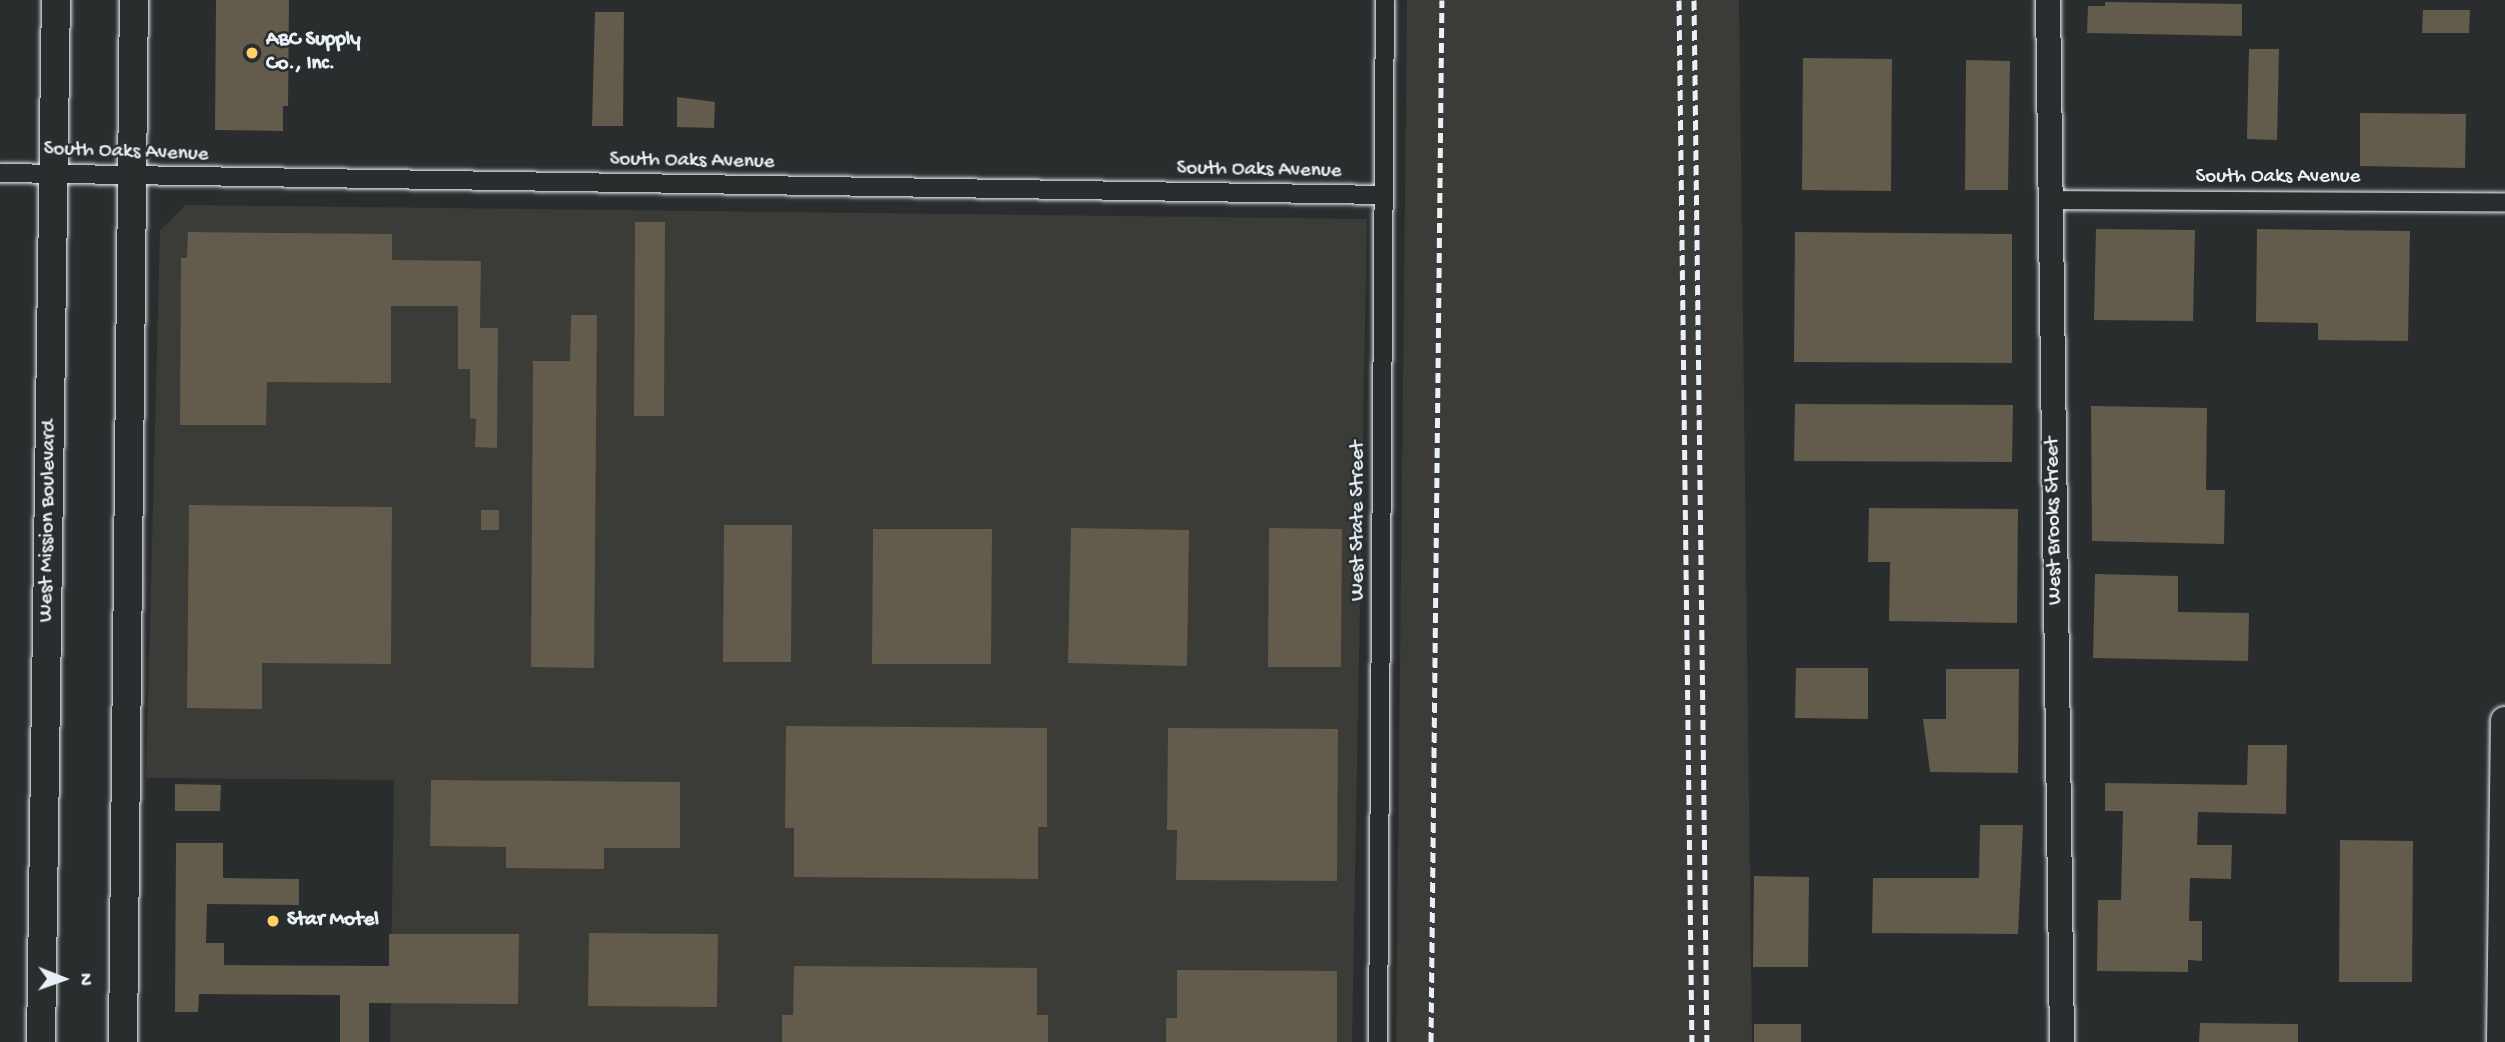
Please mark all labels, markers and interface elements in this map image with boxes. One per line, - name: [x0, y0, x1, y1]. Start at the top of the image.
- place label: ABC Supply Co., Inc.: [266, 28, 361, 78]
- marker: ABC Supply Co., Inc.: [244, 45, 260, 61]
- street label: South Oaks Avenue: [43, 138, 209, 168]
- street label: South Oaks Avenue: [609, 148, 775, 176]
- street label: South Oaks Avenue: [1176, 157, 1342, 185]
- street label: South Oaks Avenue: [2196, 165, 2360, 191]
- street label: West Mission Boulevard: [35, 420, 63, 622]
- street label: West Brooks Street: [2041, 437, 2069, 605]
- street label: West State Street: [1346, 441, 1372, 601]
- place label: Star Motel: [287, 908, 379, 934]
- marker: Star Motel: [265, 913, 281, 929]
- north arrow: [28, 944, 98, 1014]
- text: N: [73, 973, 96, 986]

